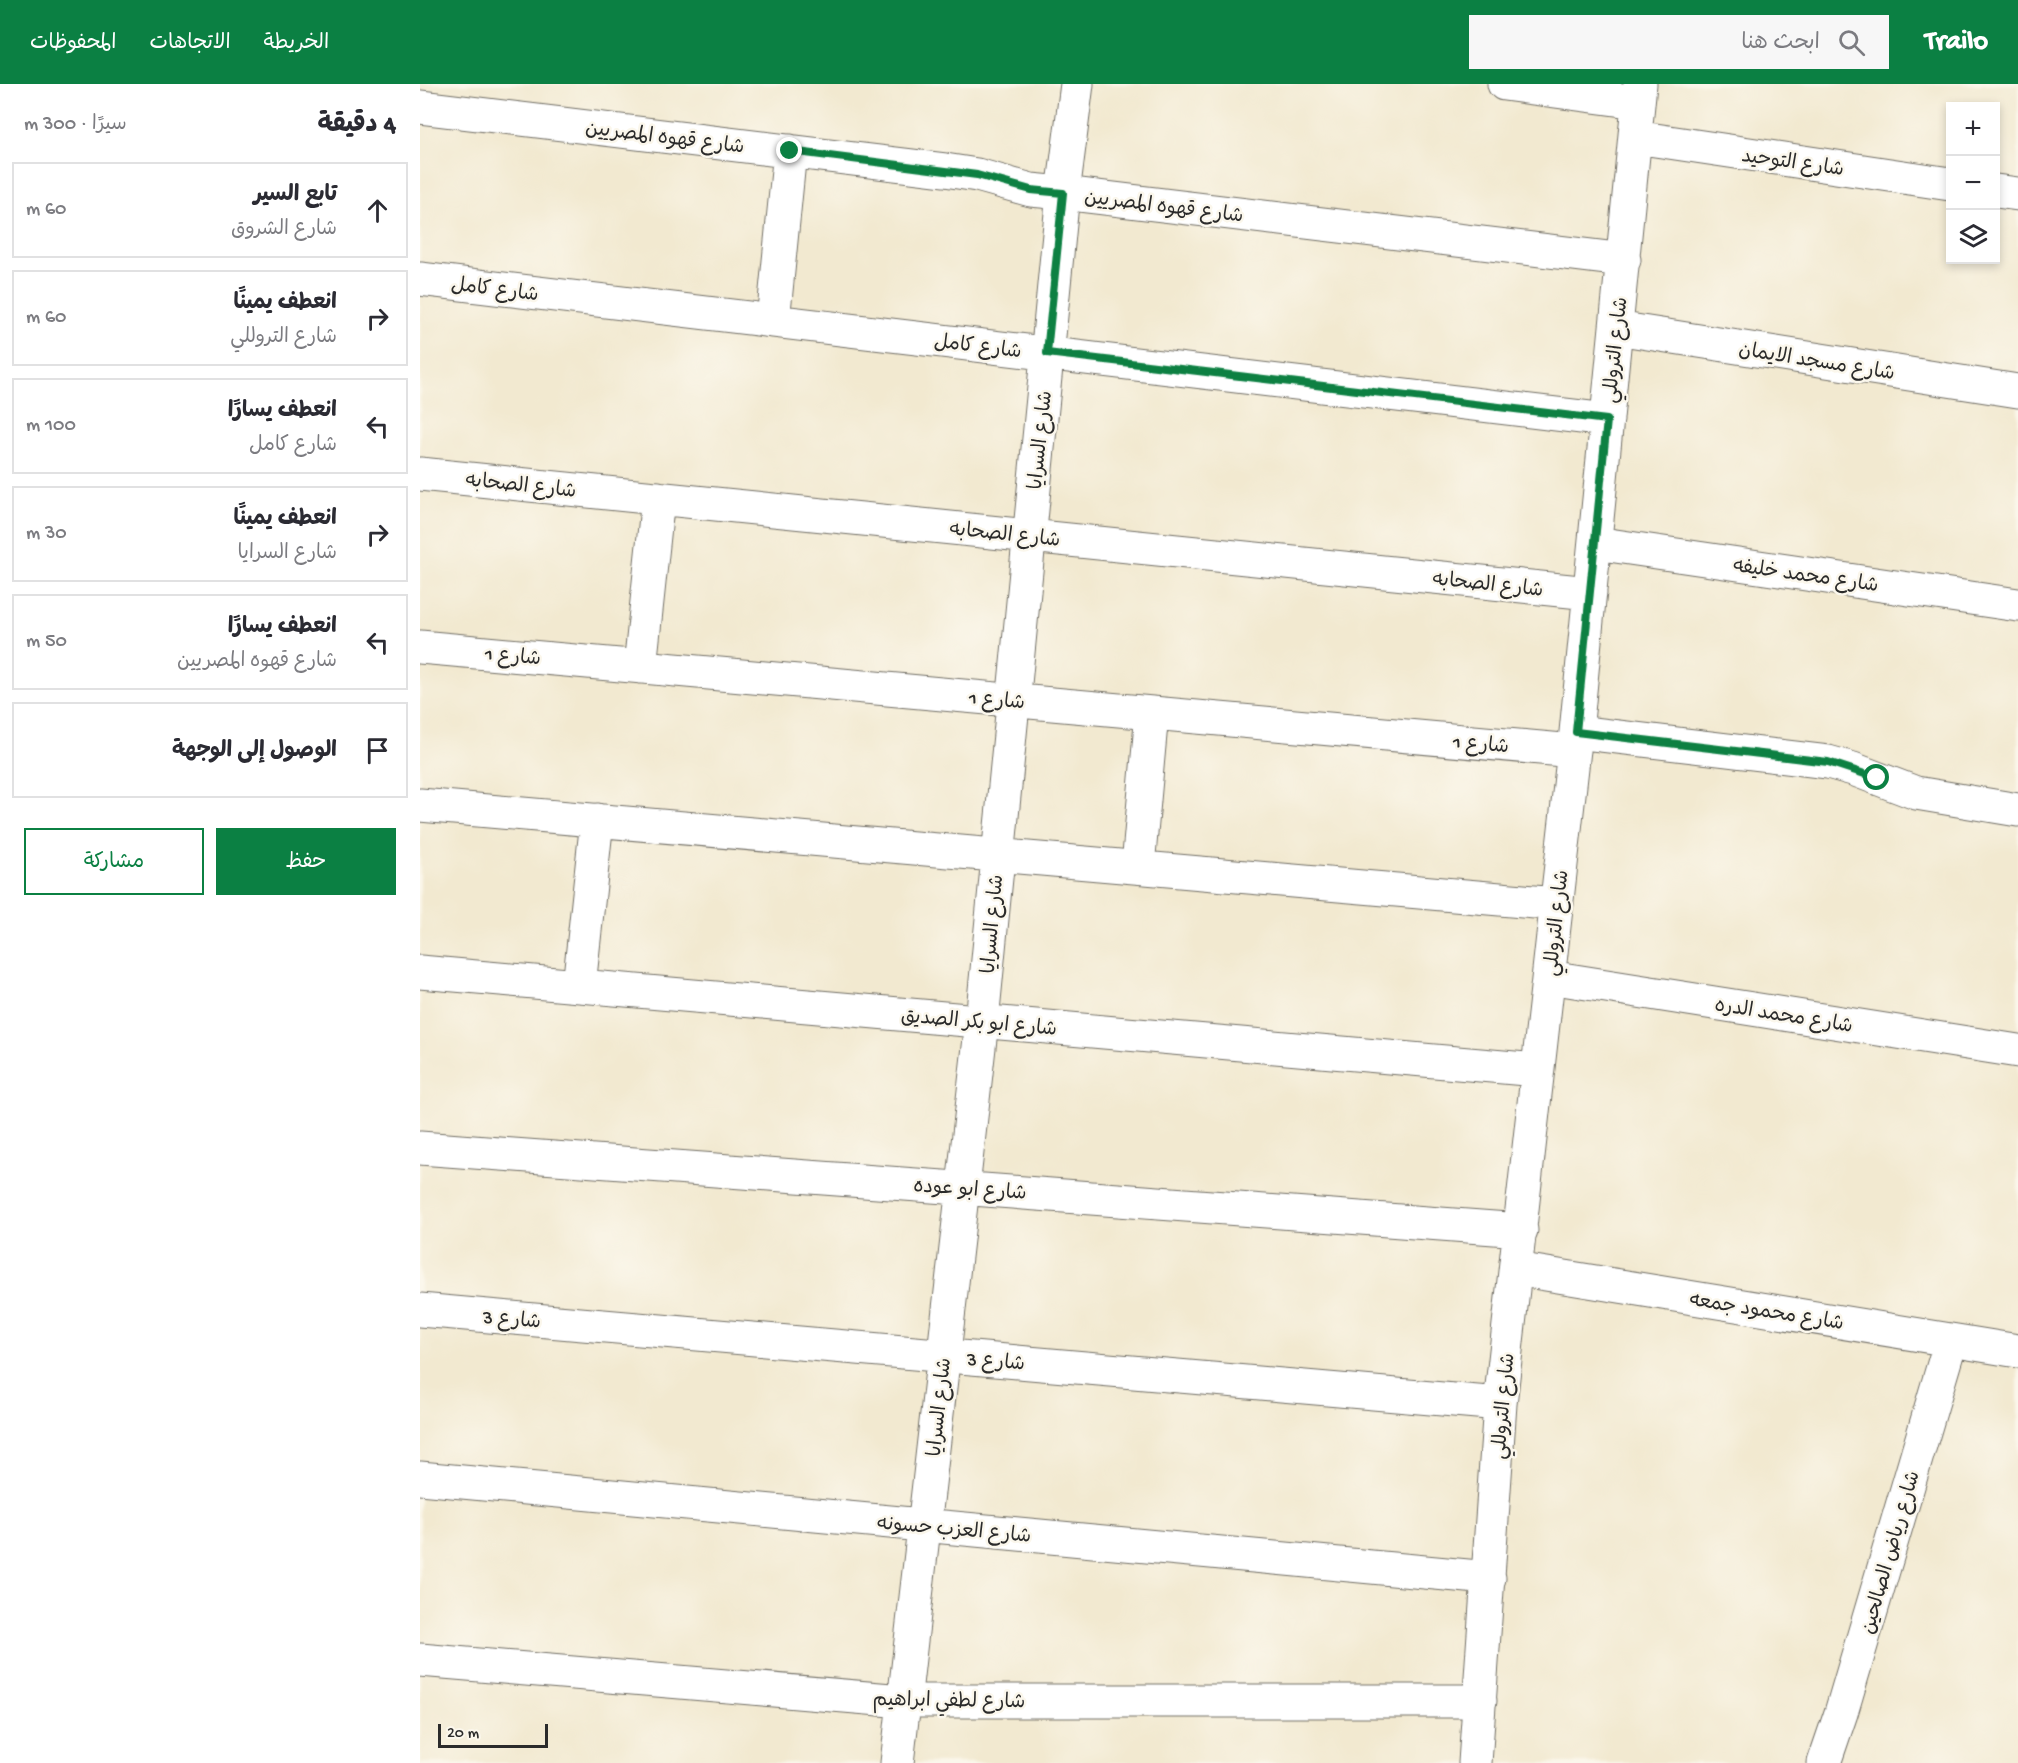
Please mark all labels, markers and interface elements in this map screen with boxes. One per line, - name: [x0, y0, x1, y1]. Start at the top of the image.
- search box: [1469, 15, 1889, 69]
- icon: search: [1835, 26, 1868, 59]
- text: Trailo: [1925, 26, 1988, 59]
- text: ابحث هنا: [1741, 31, 1820, 57]
- text: المحفوظات: [30, 32, 116, 57]
- text: الاتجاهات: [149, 32, 231, 57]
- text: الخريطة: [264, 32, 329, 57]
- map controls: [1946, 102, 2000, 264]
- button: +: [1946, 102, 2000, 156]
- text: 4 دقيقة: [318, 111, 396, 142]
- text: سيرًا · 300 m: [24, 114, 127, 137]
- street label: شارع قهوه المصريين: [584, 117, 745, 161]
- route end: [776, 137, 802, 163]
- street label: شارع التوحيد: [1740, 145, 1845, 183]
- button: −: [1946, 156, 2000, 210]
- text: تابع السير: [253, 183, 337, 209]
- street label: شارع قهوه المصريين: [1083, 186, 1244, 230]
- icon: ahead: [361, 194, 394, 227]
- text: 60 m: [26, 199, 66, 222]
- button: layers: [1946, 210, 2000, 264]
- text: شارع الشروق: [231, 219, 337, 242]
- street label: شارع كامل: [449, 274, 540, 308]
- text: انعطف يمينًا: [234, 291, 337, 317]
- street label: شارع التروللي: [1599, 296, 1637, 405]
- icon: right: [361, 302, 394, 335]
- text: 60 m: [26, 307, 66, 330]
- text: شارع التروللي: [230, 327, 337, 350]
- street label: شارع كامل: [932, 331, 1023, 365]
- street label: شارع مسجد الايمان: [1737, 339, 1896, 387]
- street label: شارع السرايا: [1025, 390, 1059, 491]
- text: انعطف يسارًا: [228, 399, 337, 425]
- icon: left: [361, 410, 394, 443]
- text: 100 m: [26, 415, 76, 438]
- text: شارع كامل: [249, 435, 337, 458]
- street label: شارع الصحابه: [464, 469, 577, 505]
- text: انعطف يمينًا: [234, 507, 337, 533]
- icon: right: [361, 518, 394, 551]
- street label: شارع الصحابه: [948, 518, 1061, 554]
- text: 30 m: [26, 523, 67, 546]
- text: شارع السرايا: [237, 543, 337, 566]
- street label: شارع محمد خليفه: [1731, 555, 1880, 599]
- street label: شارع الصحابه: [1431, 568, 1544, 604]
- text: انعطف يسارًا: [228, 615, 337, 641]
- icon: left: [361, 626, 394, 659]
- text: 50 m: [26, 631, 67, 654]
- street label: شارع 1: [483, 644, 542, 672]
- text: شارع قهوه المصريين: [177, 651, 337, 674]
- street label: شارع 1: [967, 688, 1026, 716]
- street label: شارع 1: [1451, 732, 1510, 760]
- icon: arrive: [361, 734, 394, 767]
- text: الوصول إلى الوجهة: [172, 739, 337, 765]
- route start: [1863, 764, 1889, 790]
- button: مشاركة: [24, 828, 204, 895]
- button: حفظ: [216, 828, 396, 895]
- street label: شارع التروللي: [1540, 869, 1578, 978]
- street label: شارع السرايا: [978, 874, 1010, 975]
- street label: شارع محمد الدره: [1713, 994, 1854, 1040]
- street label: شارع ابو بكر الصديق: [900, 1005, 1058, 1043]
- street label: شارع ابو عوده: [912, 1175, 1027, 1207]
- street label: شارع محمود جمعه: [1688, 1289, 1845, 1337]
- street label: شارع 3: [481, 1306, 542, 1335]
- street label: شارع 3: [965, 1348, 1026, 1377]
- street label: شارع التروللي: [1488, 1352, 1525, 1461]
- street label: شارع السرايا: [924, 1357, 958, 1458]
- street label: شارع رياض الصالحين: [1857, 1468, 1927, 1637]
- street label: شارع العزب حسونه: [875, 1512, 1032, 1550]
- street label: شارع لطفي ابراهيم: [872, 1689, 1025, 1718]
- scale bar: [438, 1721, 548, 1748]
- text: 20 m: [447, 1725, 479, 1744]

